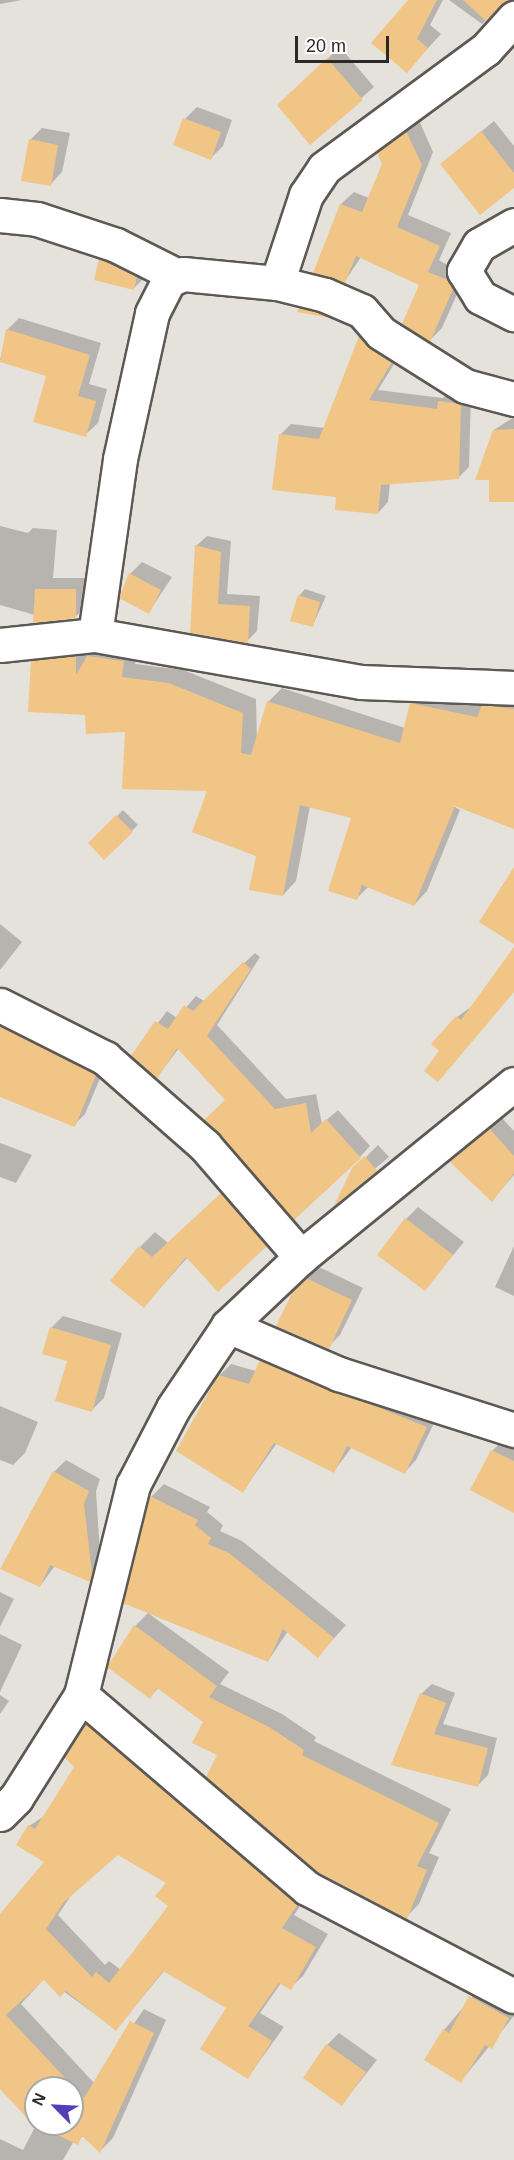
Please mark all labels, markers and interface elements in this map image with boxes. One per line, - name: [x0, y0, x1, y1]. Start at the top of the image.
- scale bar: [298, 24, 392, 62]
- text: 20 m: [306, 36, 346, 56]
- north arrow: [24, 2076, 84, 2136]
- text: N: [29, 2091, 49, 2108]

